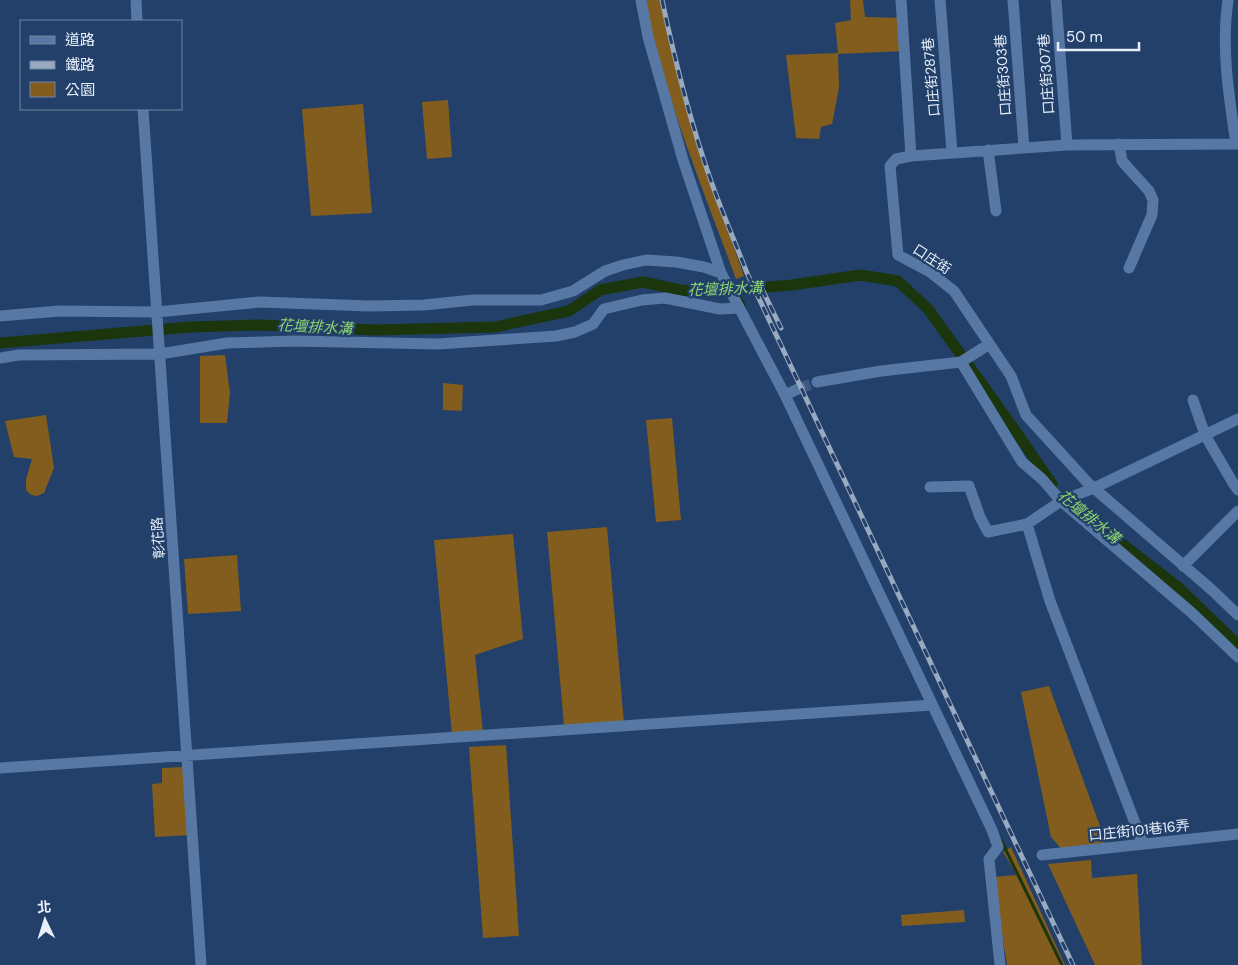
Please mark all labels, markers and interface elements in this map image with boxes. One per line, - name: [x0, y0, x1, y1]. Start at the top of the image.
- legend: [20, 20, 182, 110]
- scale bar: [1058, 20, 1139, 52]
- text: 50 m: [1066, 27, 1103, 47]
- text: 道路: [65, 30, 95, 50]
- street label: 口庄街303巷: [991, 33, 1015, 117]
- street label: 口庄街307巷: [1034, 33, 1058, 115]
- street label: 口庄街287巷: [919, 37, 943, 117]
- text: 鐵路: [65, 55, 95, 75]
- text: 公園: [65, 80, 95, 100]
- street label: 口庄街: [909, 240, 955, 278]
- water label: 花壇排水溝: [687, 278, 765, 300]
- water label: 花壇排水溝: [277, 315, 355, 339]
- water label: 花壇排水溝: [1054, 486, 1126, 550]
- street label: 彰花路: [148, 516, 168, 560]
- street label: 口庄街101巷16弄: [1088, 816, 1190, 844]
- north arrow: [20, 895, 70, 945]
- text: 北: [36, 898, 52, 916]

